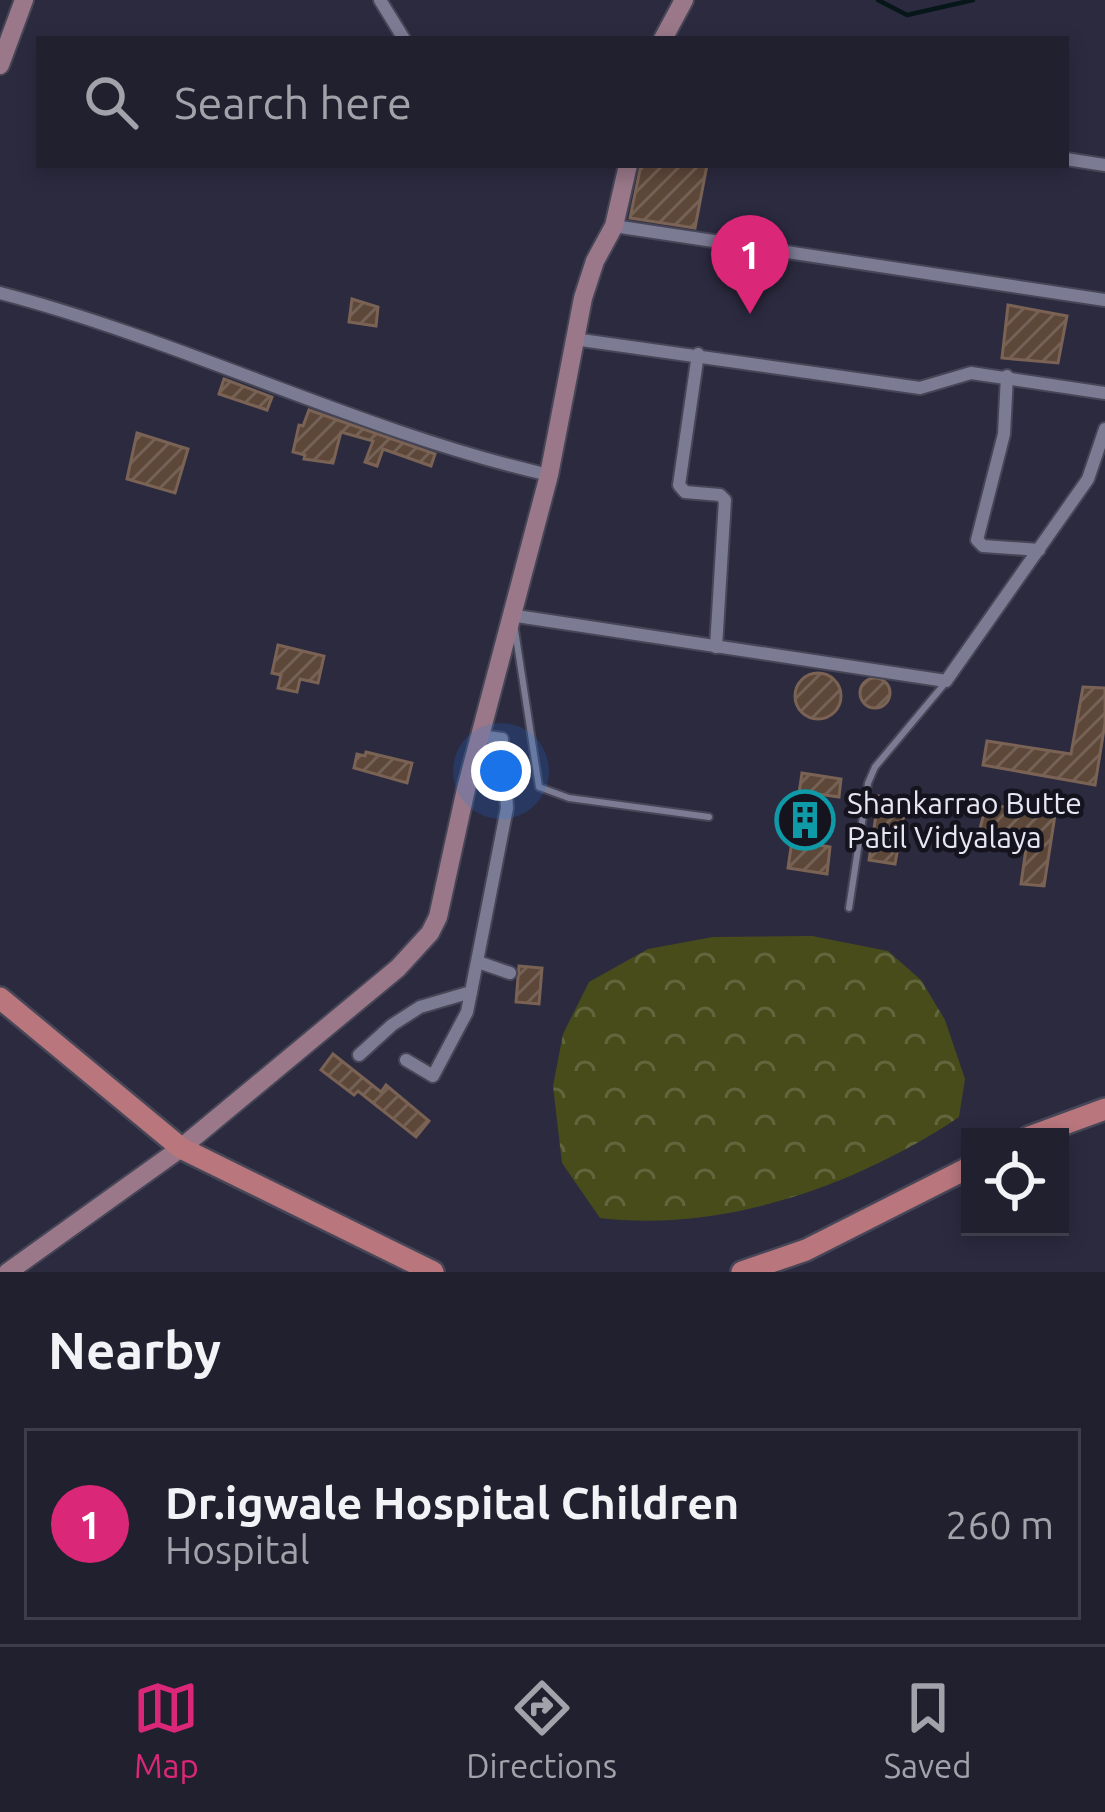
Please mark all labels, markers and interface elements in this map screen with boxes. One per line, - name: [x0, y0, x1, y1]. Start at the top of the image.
- search box: [36, 36, 1069, 168]
- icon: search: [78, 69, 144, 135]
- text: Search here: [174, 77, 412, 128]
- pin: 1: [711, 215, 789, 314]
- your location: [471, 741, 531, 801]
- place label: Shankarrao Butte Patil Vidyalaya: [847, 786, 1082, 854]
- building icon: Shankarrao Butte Patil Vidyalaya: [774, 789, 836, 851]
- map controls: [961, 1128, 1069, 1236]
- button: locate: [961, 1128, 1069, 1236]
- text: Nearby: [48, 1321, 221, 1379]
- text: Dr.igwale Hospital Children: [165, 1477, 739, 1528]
- text: 1: [79, 1503, 101, 1546]
- text: 260 m: [945, 1503, 1054, 1546]
- text: Hospital: [165, 1528, 310, 1571]
- tab: Map: [133, 1675, 199, 1784]
- tab: Directions: [466, 1675, 617, 1784]
- tab: Saved: [884, 1675, 972, 1784]

